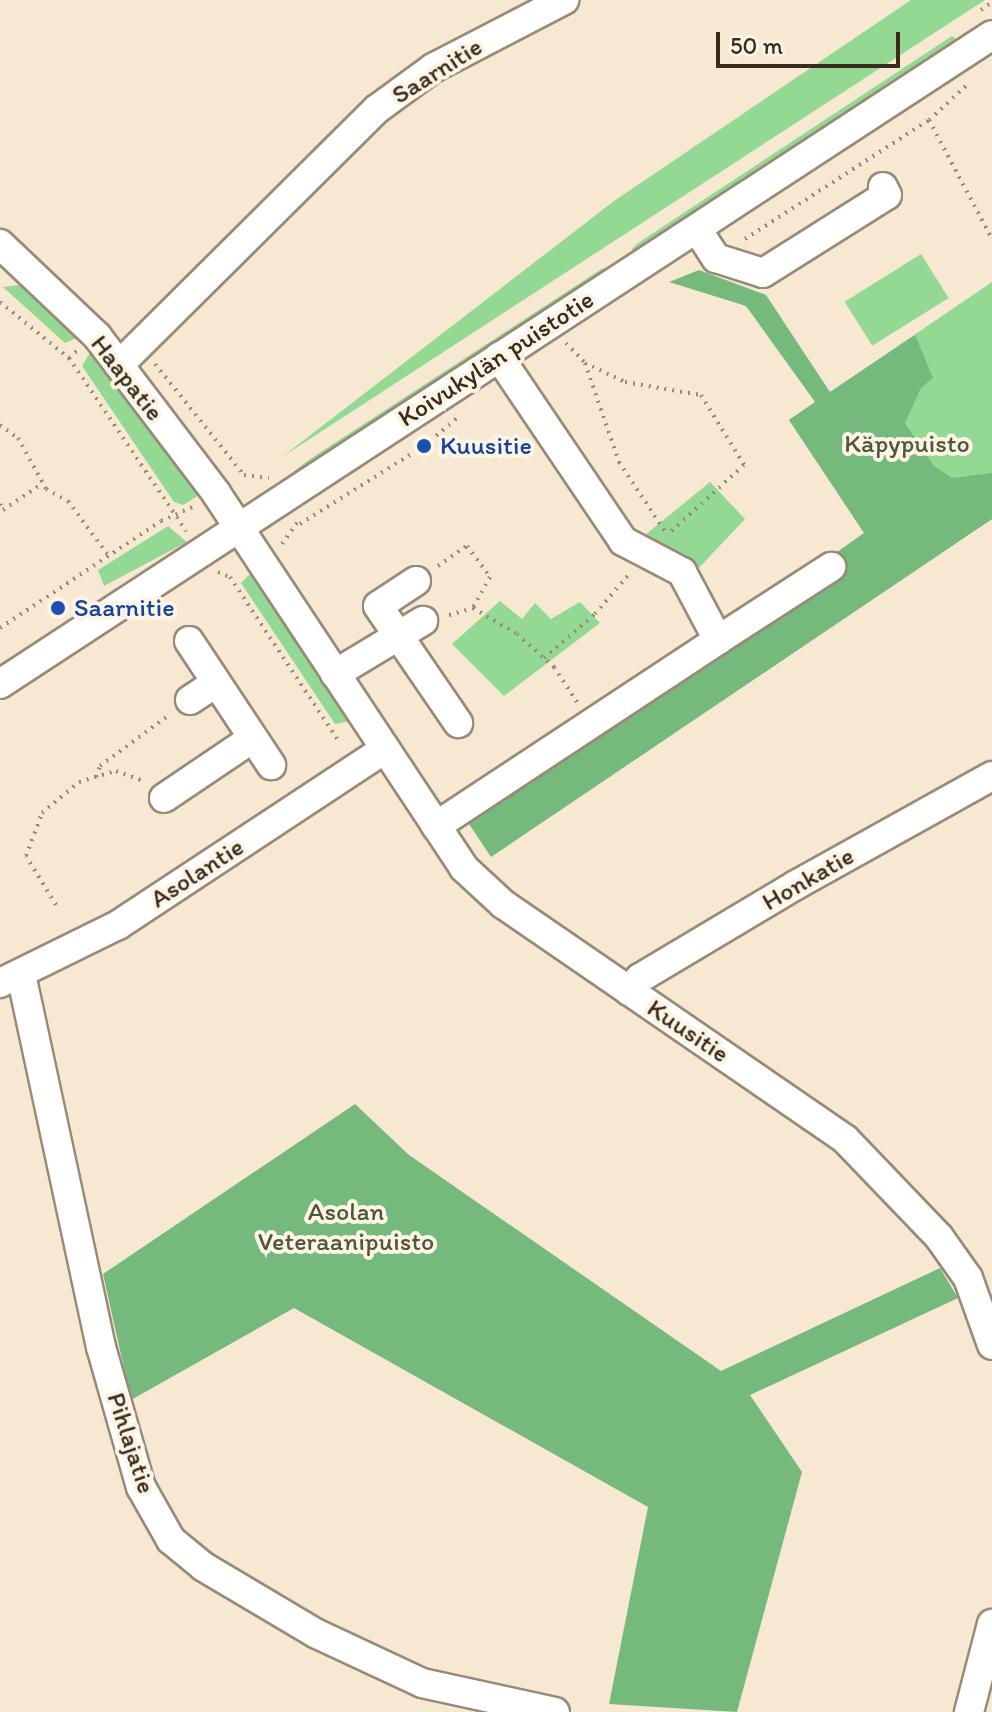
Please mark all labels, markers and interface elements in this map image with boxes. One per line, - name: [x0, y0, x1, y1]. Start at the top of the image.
- scale bar: [720, 16, 904, 66]
- street label: Saarnitie: [386, 31, 488, 111]
- text: 50 m: [730, 31, 783, 60]
- street label: Koivukylän puistotie: [392, 284, 600, 434]
- street label: Haapatie: [84, 329, 170, 427]
- park label: Käpypuisto: [844, 428, 970, 460]
- place label: Kuusitie: [440, 430, 532, 462]
- marker: Kuusitie: [415, 437, 433, 455]
- place label: Saarnitie: [74, 592, 175, 624]
- marker: Saarnitie: [49, 599, 67, 617]
- street label: Asolantie: [144, 831, 250, 915]
- street label: Honkatie: [757, 840, 859, 918]
- street label: Kuusitie: [641, 992, 735, 1070]
- park label: Asolan Veteraanipuisto: [258, 1196, 434, 1258]
- street label: Pihlajatie: [100, 1389, 162, 1497]

